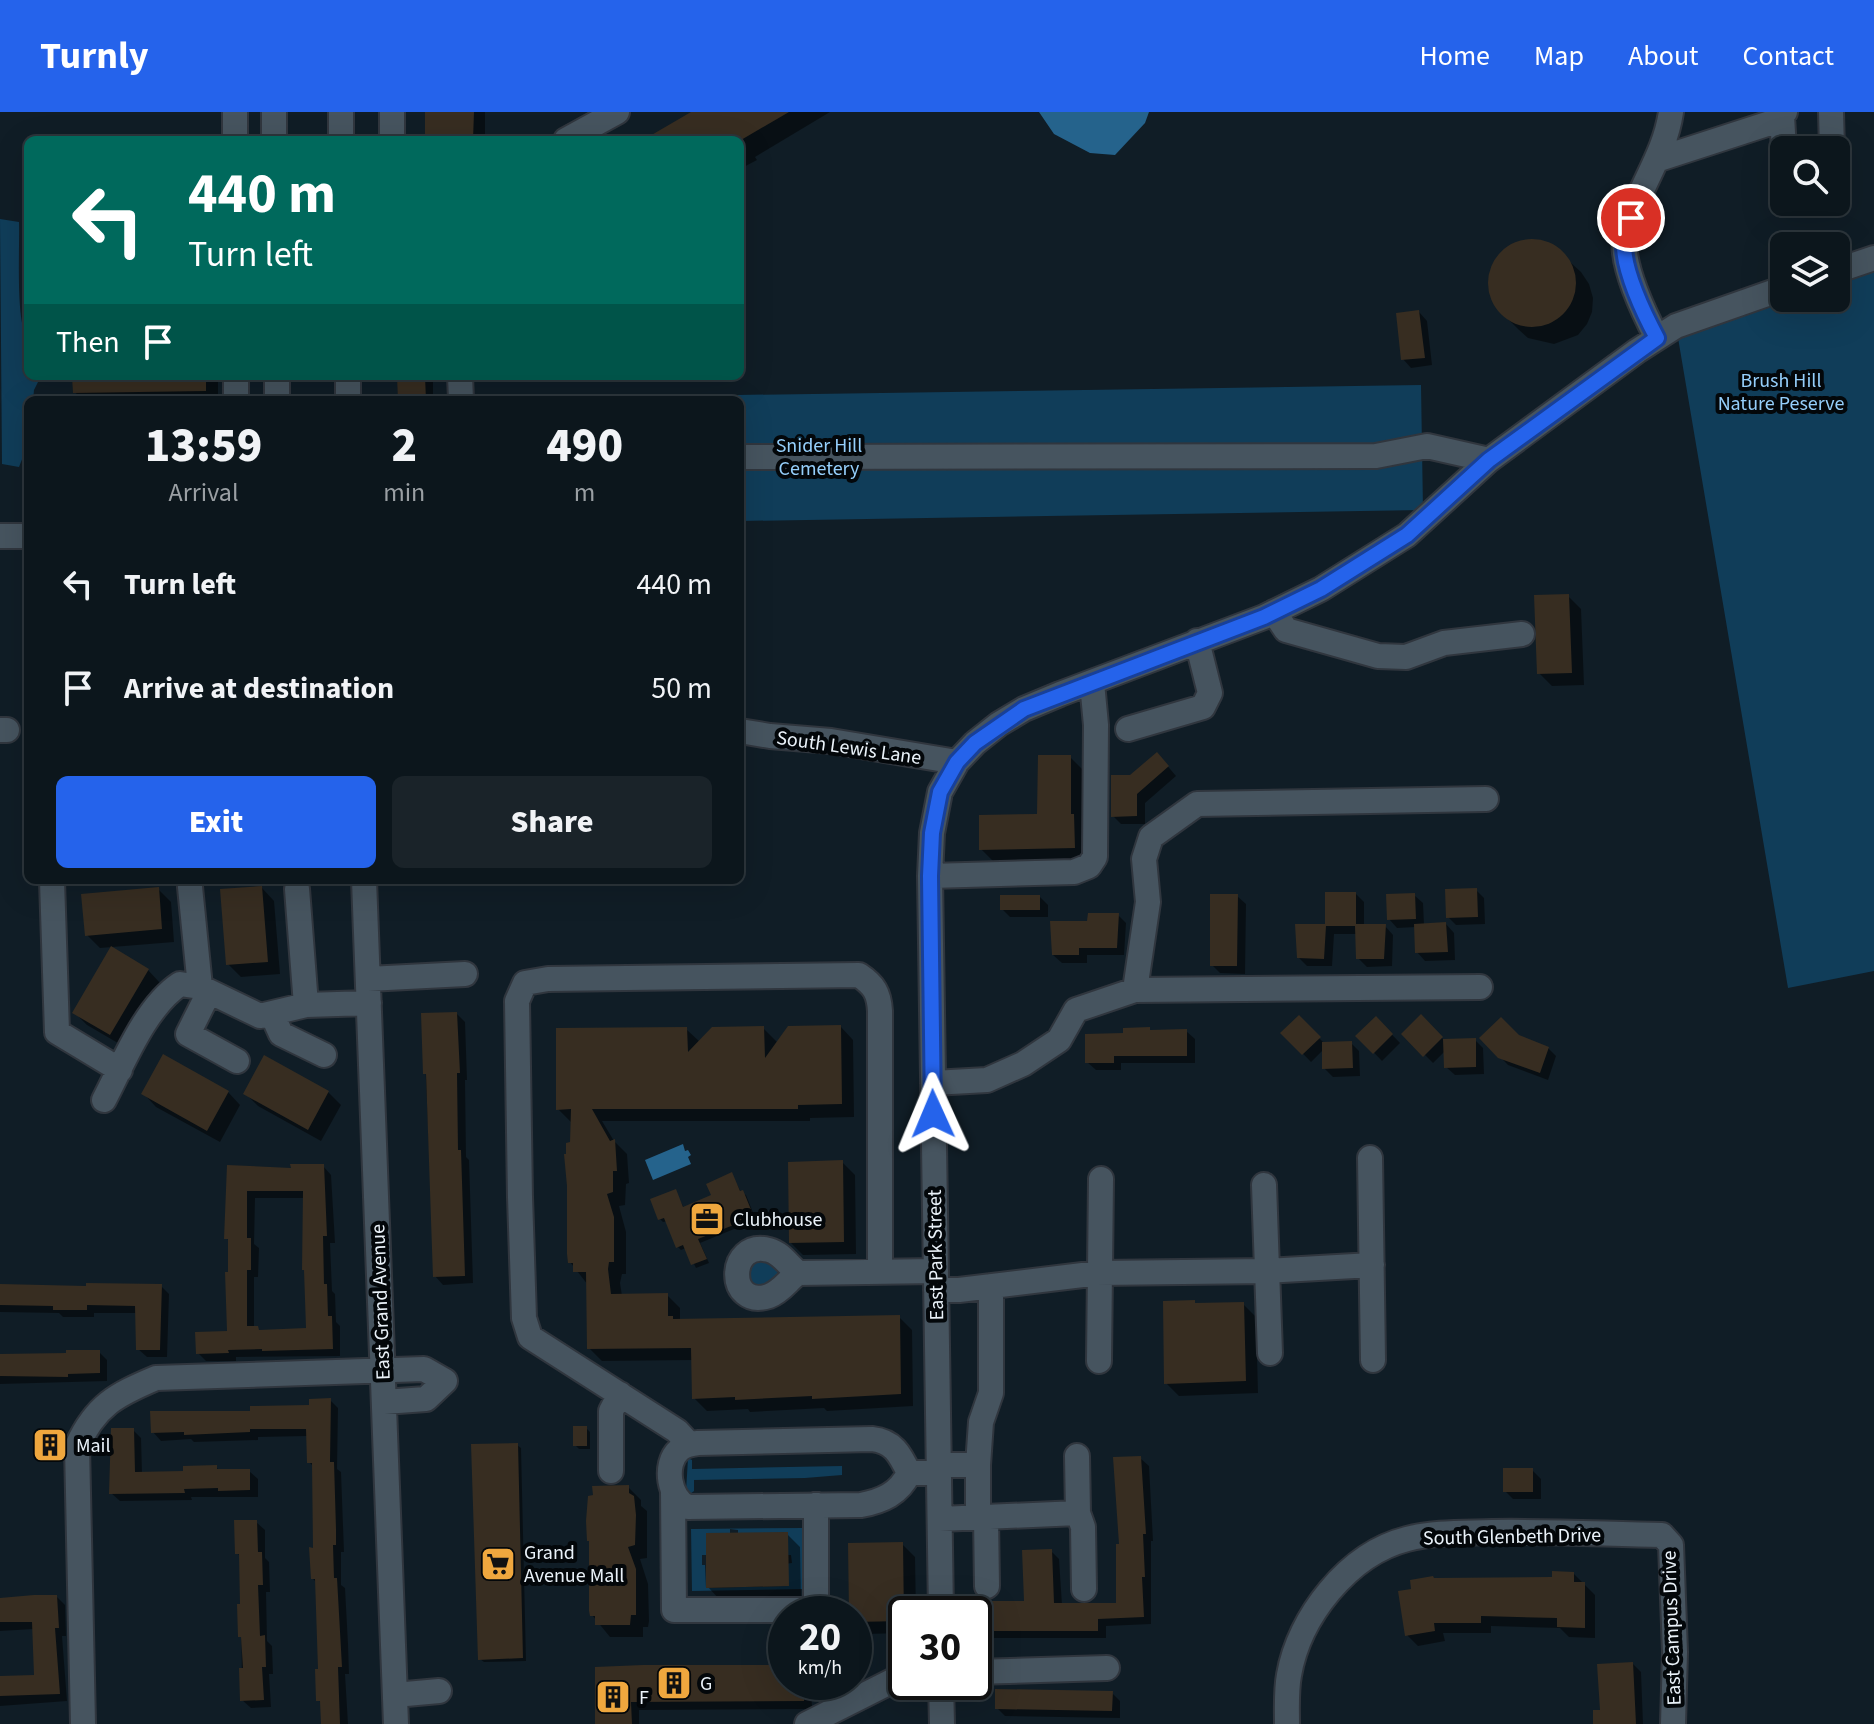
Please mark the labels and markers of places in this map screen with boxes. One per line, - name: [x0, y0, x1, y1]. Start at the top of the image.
- pin: [1597, 184, 1665, 252]
- office icon: Clubhouse: [688, 1200, 726, 1238]
- place label: Clubhouse: [733, 1206, 822, 1234]
- building icon: Mail: [31, 1426, 69, 1464]
- place label: Mail: [76, 1432, 111, 1460]
- place label: Grand Avenue Mall: [524, 1539, 624, 1590]
- supermarket icon: Grand Avenue Mall: [479, 1545, 517, 1583]
- building icon: G: [655, 1664, 693, 1702]
- place label: G: [700, 1670, 712, 1698]
- building icon: F: [594, 1678, 632, 1716]
- place label: F: [639, 1684, 649, 1712]

